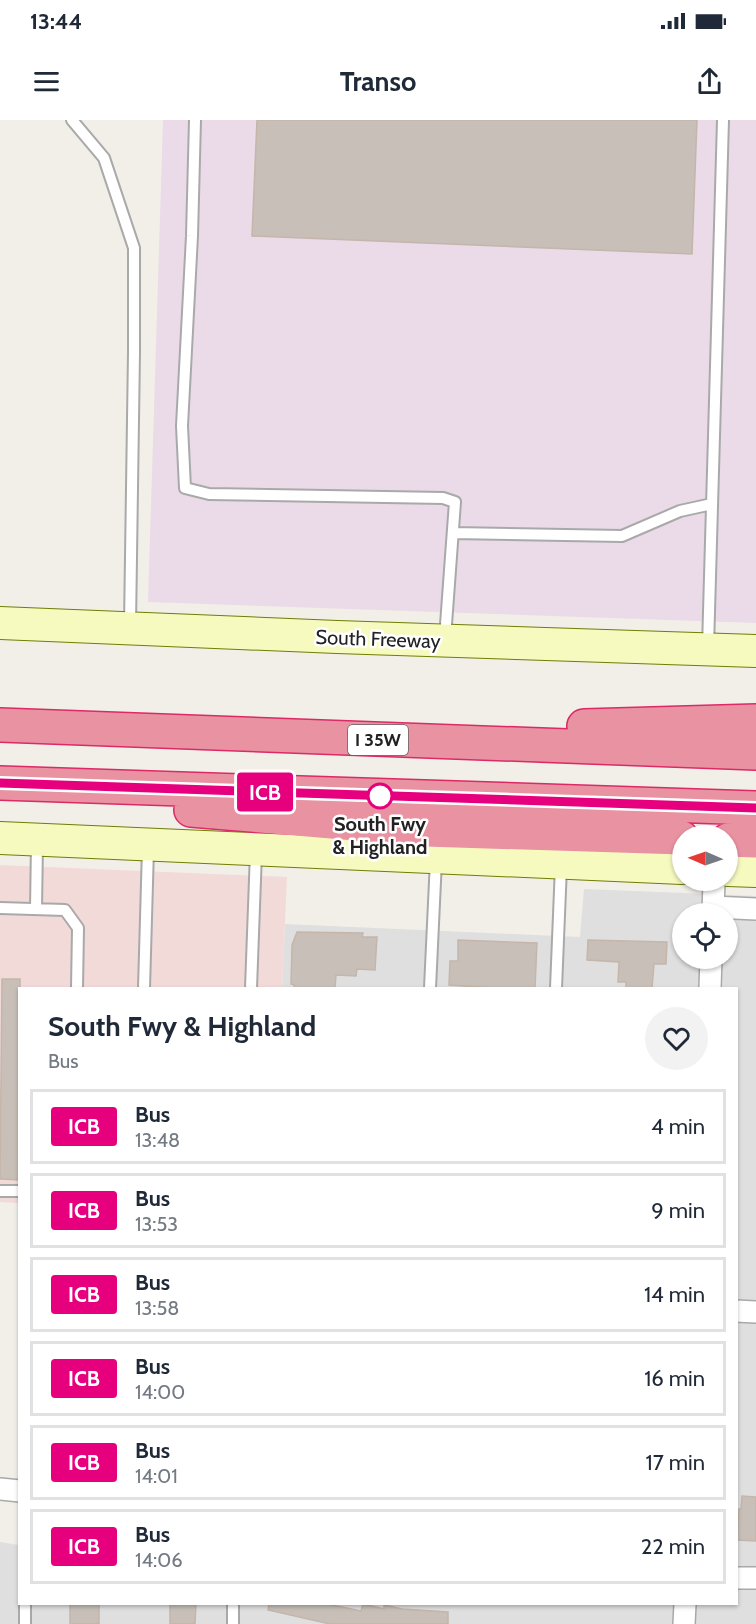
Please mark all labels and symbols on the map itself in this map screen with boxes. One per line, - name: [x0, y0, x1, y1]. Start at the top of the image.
- street label: South Freeway: [315, 625, 441, 653]
- road number: I 35W: [348, 725, 408, 755]
- line badge: ICB: [230, 772, 300, 812]
- marker: South Fwy & Highland: [367, 783, 393, 809]
- place label: South Fwy & Highland: [333, 812, 427, 859]
- north arrow: [672, 825, 738, 891]

